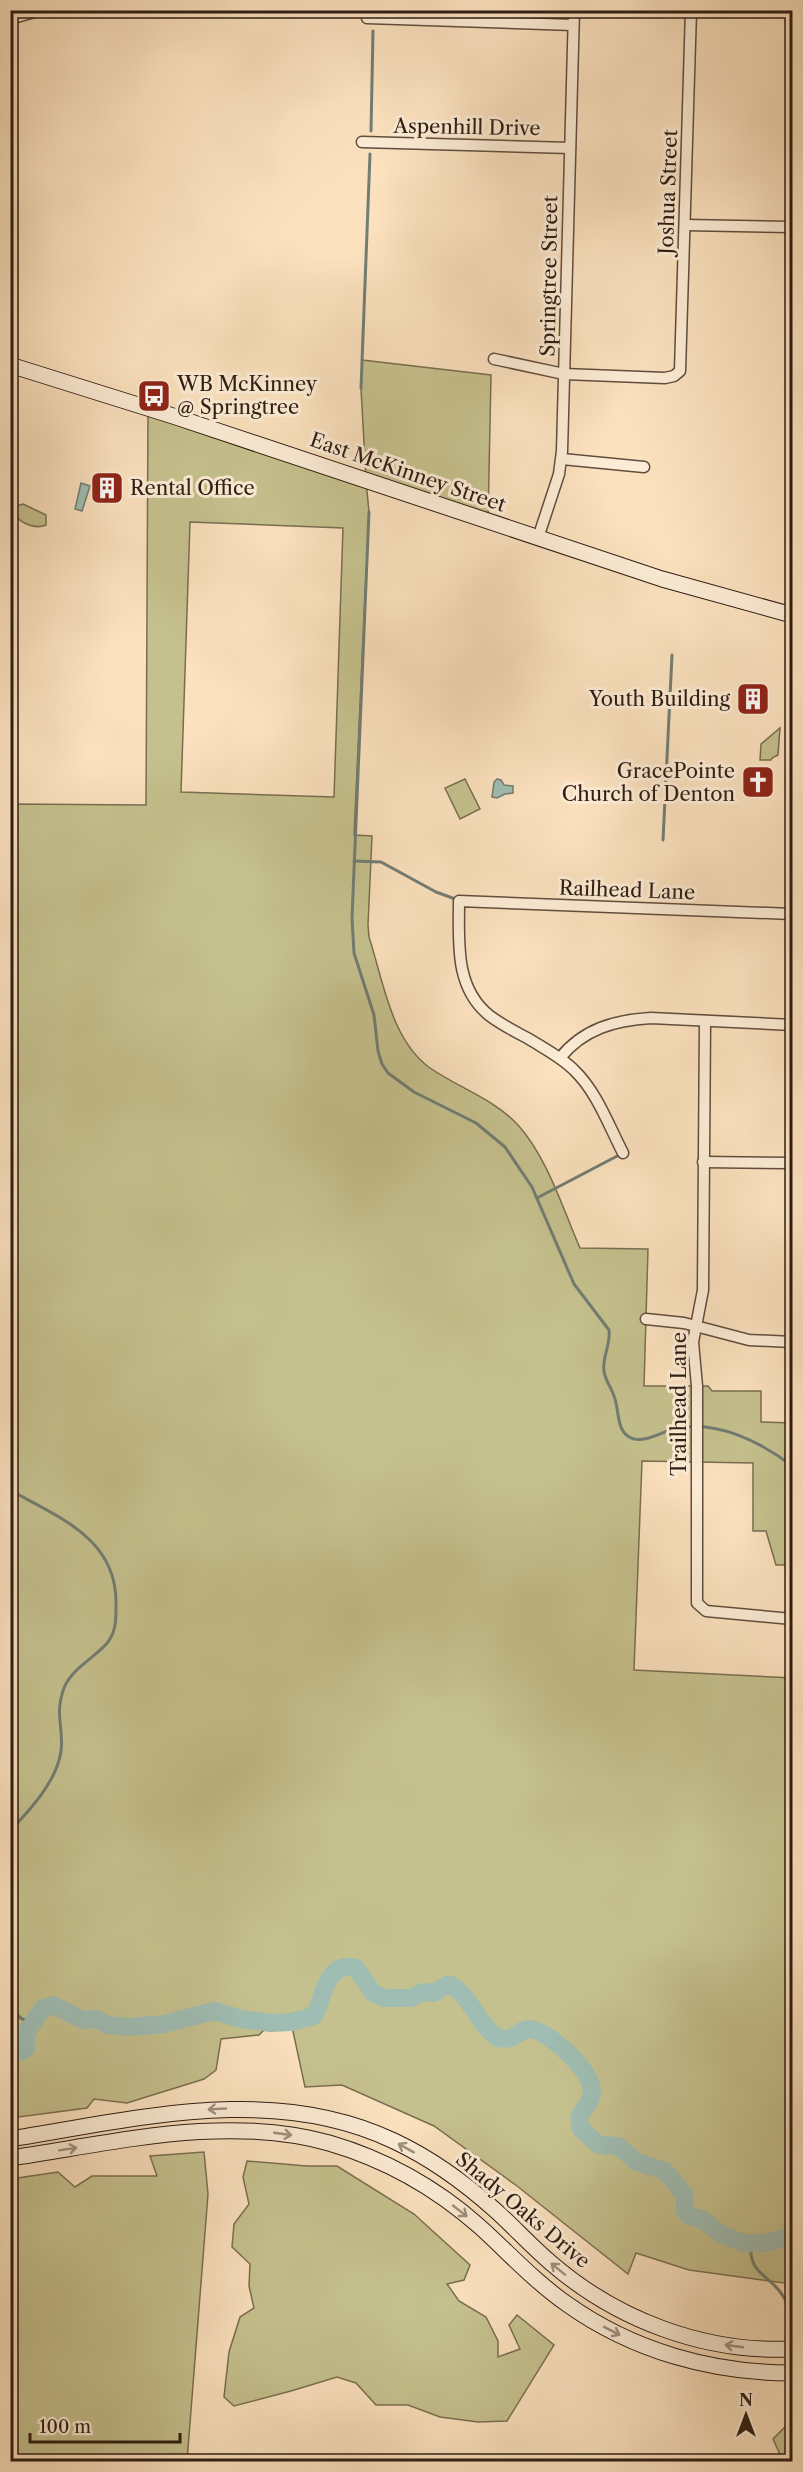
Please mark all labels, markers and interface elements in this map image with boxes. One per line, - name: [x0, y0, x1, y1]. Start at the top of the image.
- street label: Aspenhill Drive: [392, 114, 541, 140]
- street label: Joshua Street: [654, 129, 682, 258]
- street label: Springtree Street: [536, 195, 562, 357]
- place label: WB McKinney @ Springtree: [176, 372, 318, 419]
- bus stop icon: WB McKinney @ Springtree: [136, 378, 172, 414]
- street label: East McKinney Street: [307, 427, 509, 517]
- building icon: Rental Office: [89, 470, 125, 506]
- place label: Rental Office: [130, 476, 255, 500]
- building icon: Youth Building: [735, 681, 771, 717]
- place label: Youth Building: [588, 687, 730, 711]
- place label: GracePointe Church of Denton: [562, 759, 735, 806]
- church icon: GracePointe Church of Denton: [740, 764, 776, 800]
- street label: Railhead Lane: [558, 876, 696, 904]
- street label: Trailhead Lane: [667, 1332, 691, 1476]
- one-way arrow: [208, 2104, 228, 2115]
- one-way arrow: [273, 2129, 292, 2140]
- one-way arrow: [398, 2142, 415, 2154]
- one-way arrow: [58, 2144, 78, 2155]
- street label: Shady Oaks Drive: [451, 2147, 595, 2273]
- one-way arrow: [452, 2204, 468, 2217]
- one-way arrow: [550, 2262, 566, 2275]
- one-way arrow: [603, 2325, 621, 2337]
- one-way arrow: [725, 2341, 745, 2352]
- north arrow: [716, 2385, 776, 2445]
- text: N: [739, 2390, 753, 2410]
- scale bar: [30, 2406, 180, 2444]
- text: 100 m: [39, 2416, 91, 2438]

